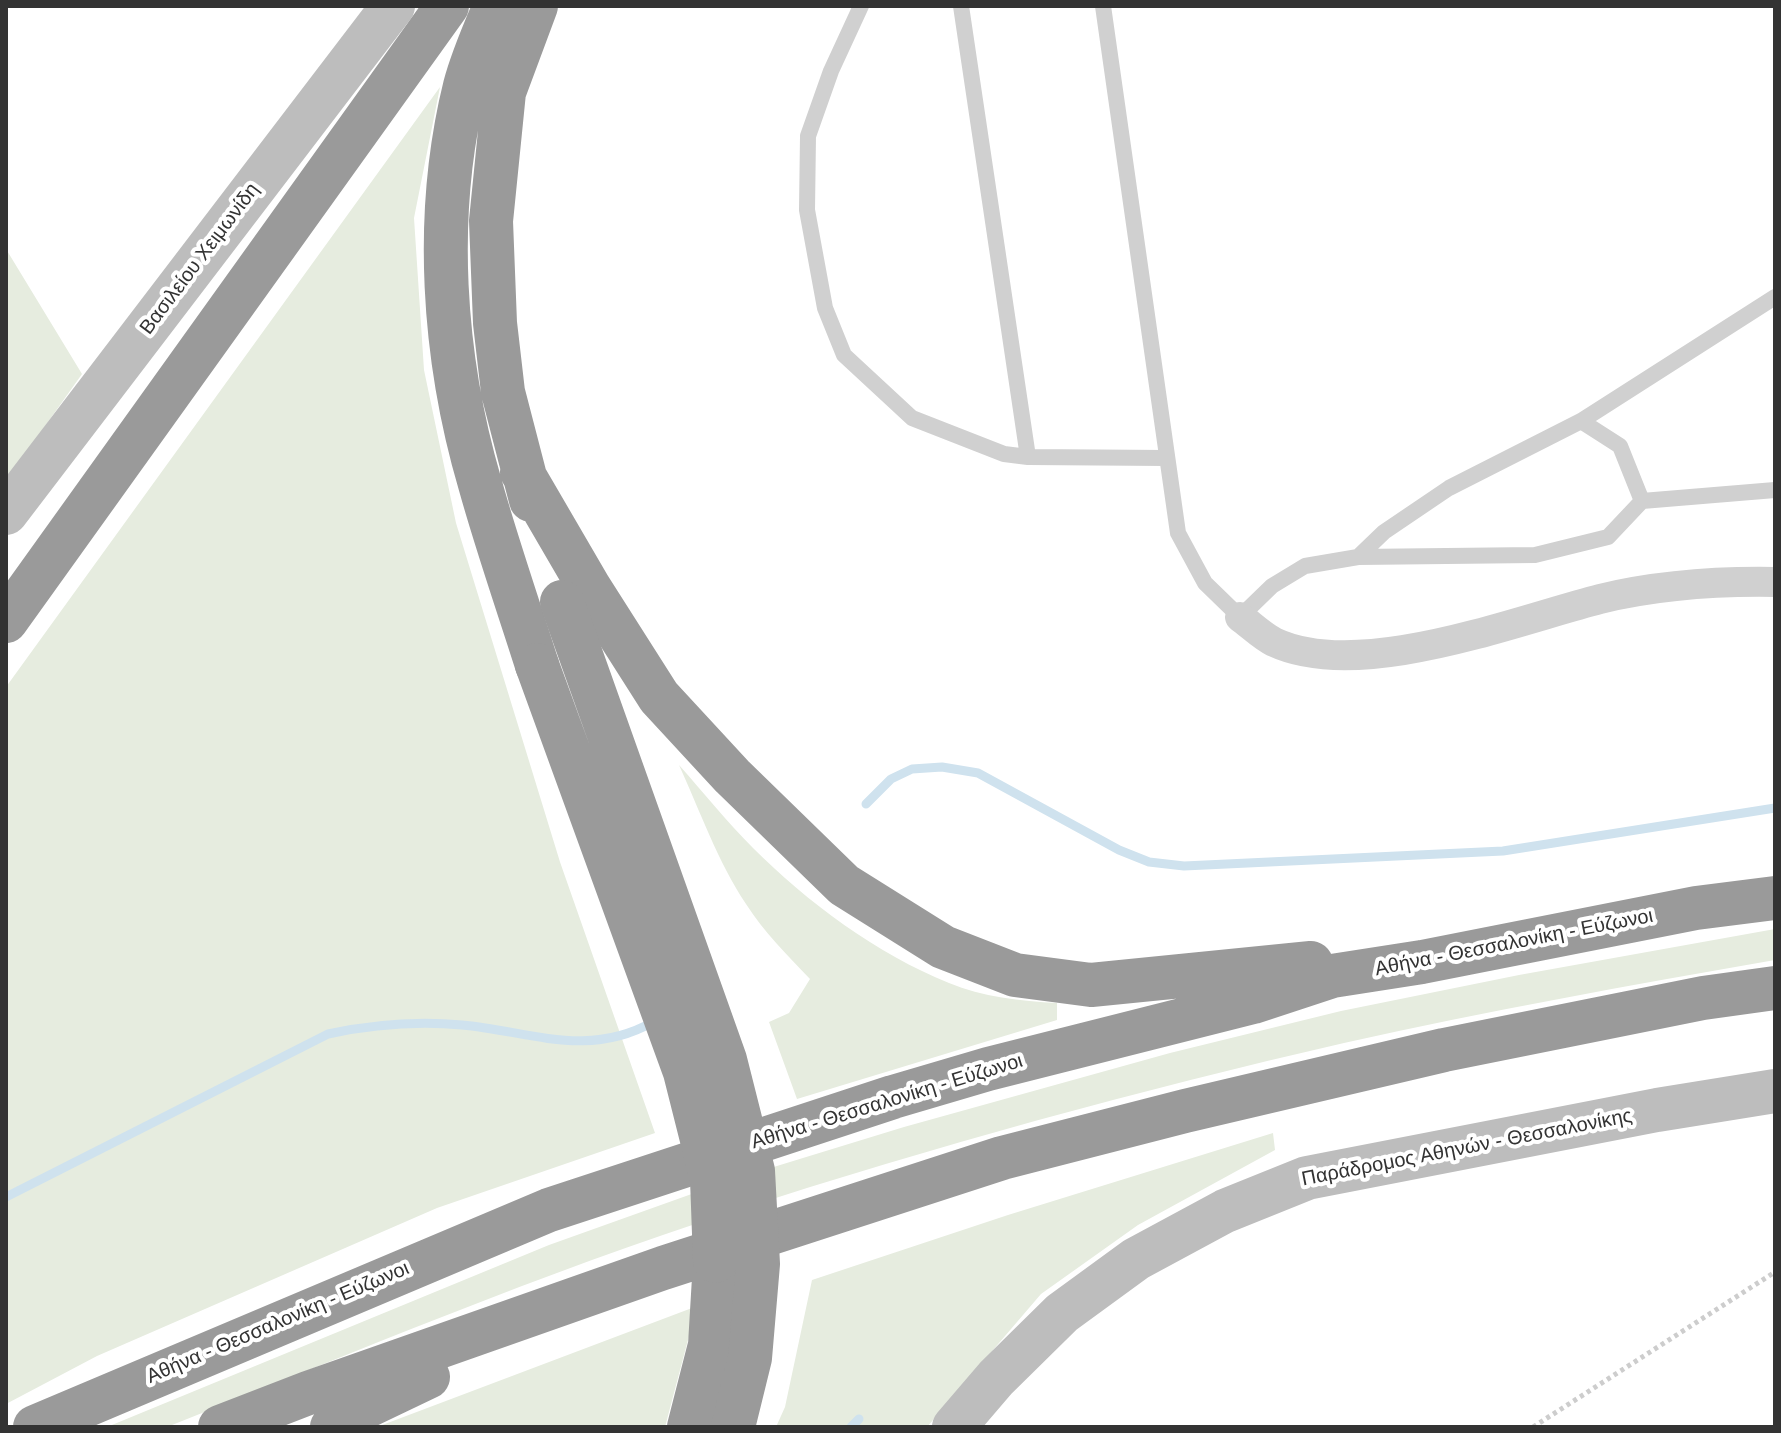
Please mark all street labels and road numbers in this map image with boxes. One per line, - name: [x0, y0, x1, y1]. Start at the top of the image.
- street label: Βασιλείου Χειμωνίδη: [135, 179, 265, 339]
- street label: Αθήνα - Θεσσαλονίκη - Εύζωνοι: [1373, 904, 1655, 982]
- street label: Αθήνα - Θεσσαλονίκη - Εύζωνοι: [748, 1049, 1026, 1155]
- street label: Παράδρομος Αθηνών - Θεσσαλονίκης: [1300, 1104, 1634, 1192]
- street label: Αθήνα - Θεσσαλονίκη - Εύζωνοι: [143, 1257, 413, 1389]

